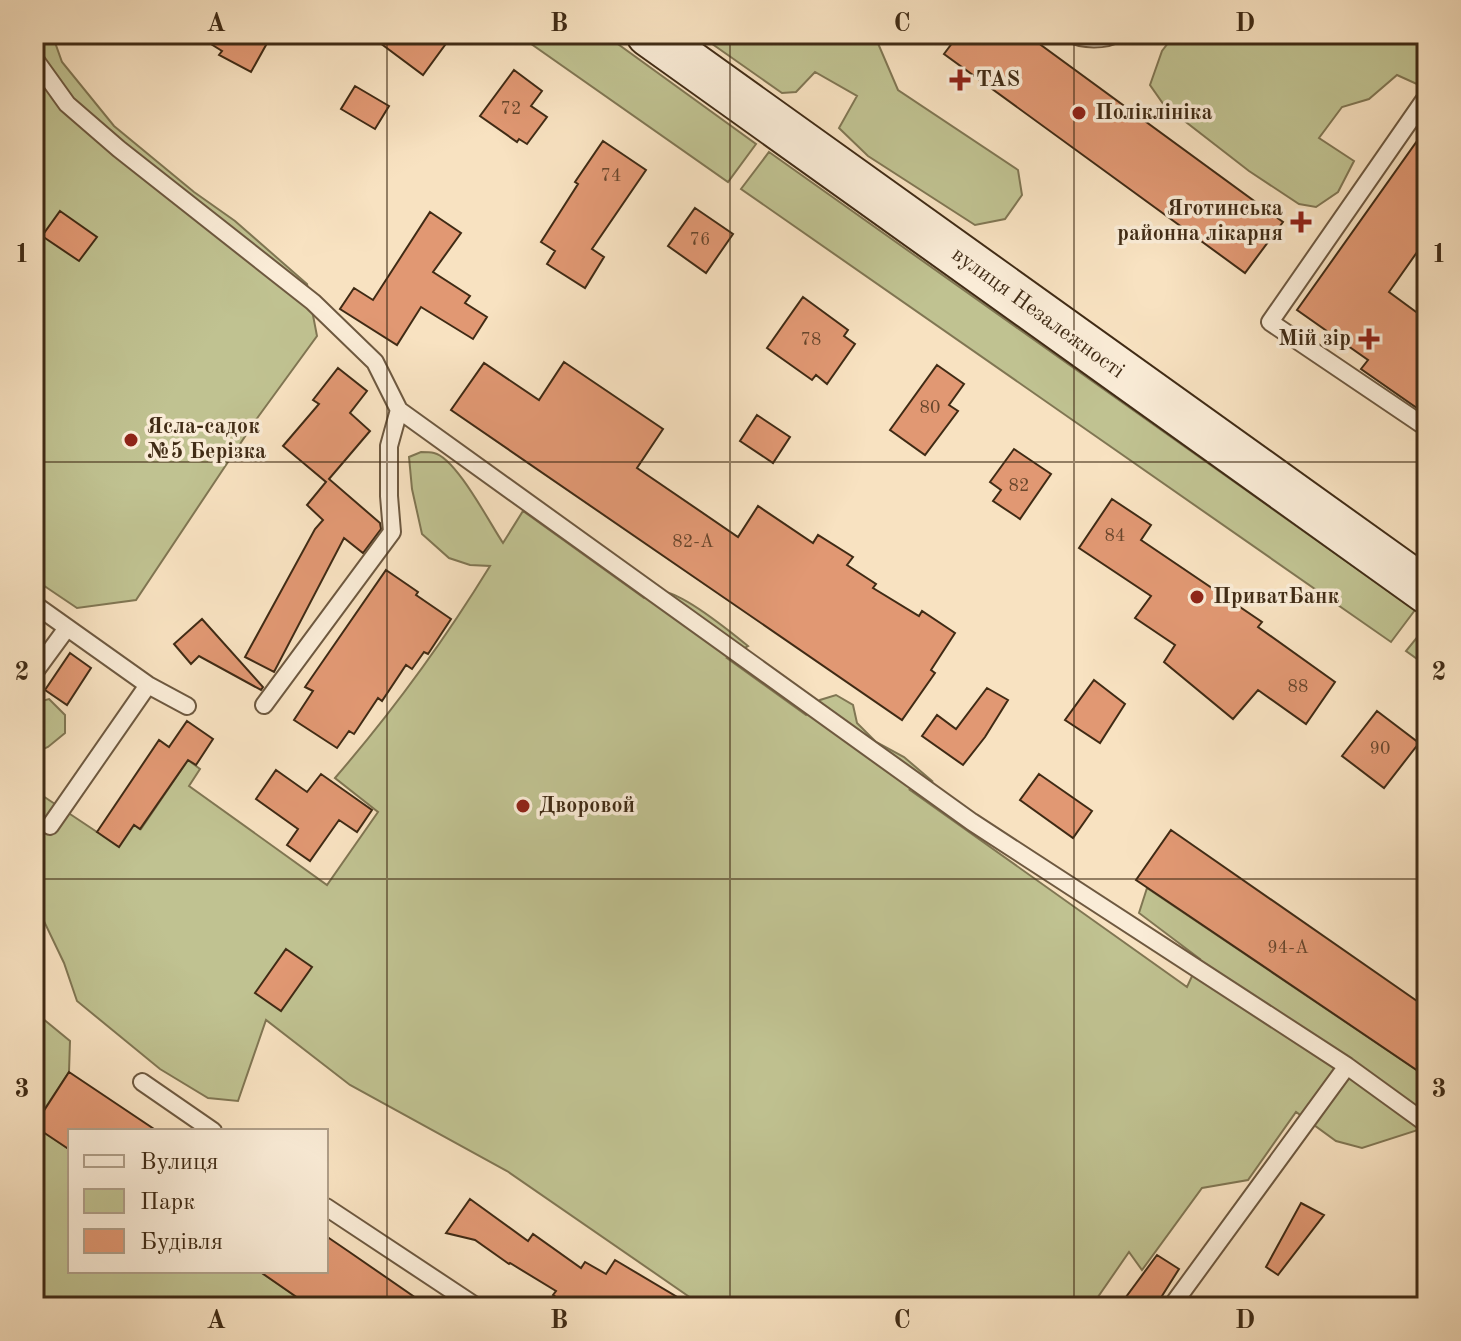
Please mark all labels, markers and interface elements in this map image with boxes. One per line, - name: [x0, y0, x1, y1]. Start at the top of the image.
- text: A: [206, 11, 226, 37]
- text: B: [550, 11, 568, 37]
- text: C: [893, 11, 911, 37]
- text: D: [1235, 11, 1255, 37]
- place label: TAS: [976, 69, 1020, 91]
- marker: TAS: [951, 71, 969, 89]
- house number: 72: [501, 100, 521, 118]
- place label: Поліклініка: [1095, 102, 1213, 124]
- marker: Поліклініка: [1070, 104, 1088, 122]
- house number: 74: [601, 167, 621, 185]
- place label: Яготинська районна лікарня: [1117, 198, 1283, 245]
- marker: Яготинська районна лікарня: [1290, 211, 1312, 233]
- house number: 76: [690, 231, 710, 249]
- text: 1: [14, 242, 30, 268]
- text: 1: [1431, 242, 1447, 268]
- street label: вулиця Незалежності: [948, 243, 1128, 383]
- place label: Мій зір: [1278, 328, 1351, 350]
- marker: Мій зір: [1358, 328, 1380, 350]
- house number: 78: [801, 331, 821, 349]
- house number: 80: [920, 399, 940, 417]
- place label: Ясла-садок №5 Берізка: [147, 416, 266, 463]
- marker: Ясла-садок №5 Берізка: [122, 431, 140, 449]
- house number: 82: [1009, 477, 1029, 495]
- house number: 84: [1105, 527, 1125, 545]
- house number: 82-А: [672, 533, 714, 551]
- place label: ПриватБанк: [1213, 586, 1339, 608]
- marker: ПриватБанк: [1188, 588, 1206, 606]
- text: 2: [14, 660, 30, 686]
- text: 2: [1431, 660, 1447, 686]
- house number: 88: [1288, 678, 1308, 696]
- house number: 90: [1370, 740, 1390, 758]
- place label: Дворовой: [539, 795, 635, 817]
- marker: Дворовой: [514, 797, 532, 815]
- house number: 94-А: [1267, 939, 1309, 957]
- text: 3: [14, 1077, 30, 1103]
- text: 3: [1431, 1077, 1447, 1103]
- legend: [68, 1129, 328, 1273]
- text: Вулиця: [140, 1151, 219, 1175]
- text: Парк: [140, 1191, 195, 1215]
- text: Будівля: [140, 1231, 223, 1255]
- text: A: [206, 1308, 226, 1334]
- text: B: [550, 1308, 568, 1334]
- text: C: [893, 1308, 911, 1334]
- text: D: [1235, 1308, 1255, 1334]

